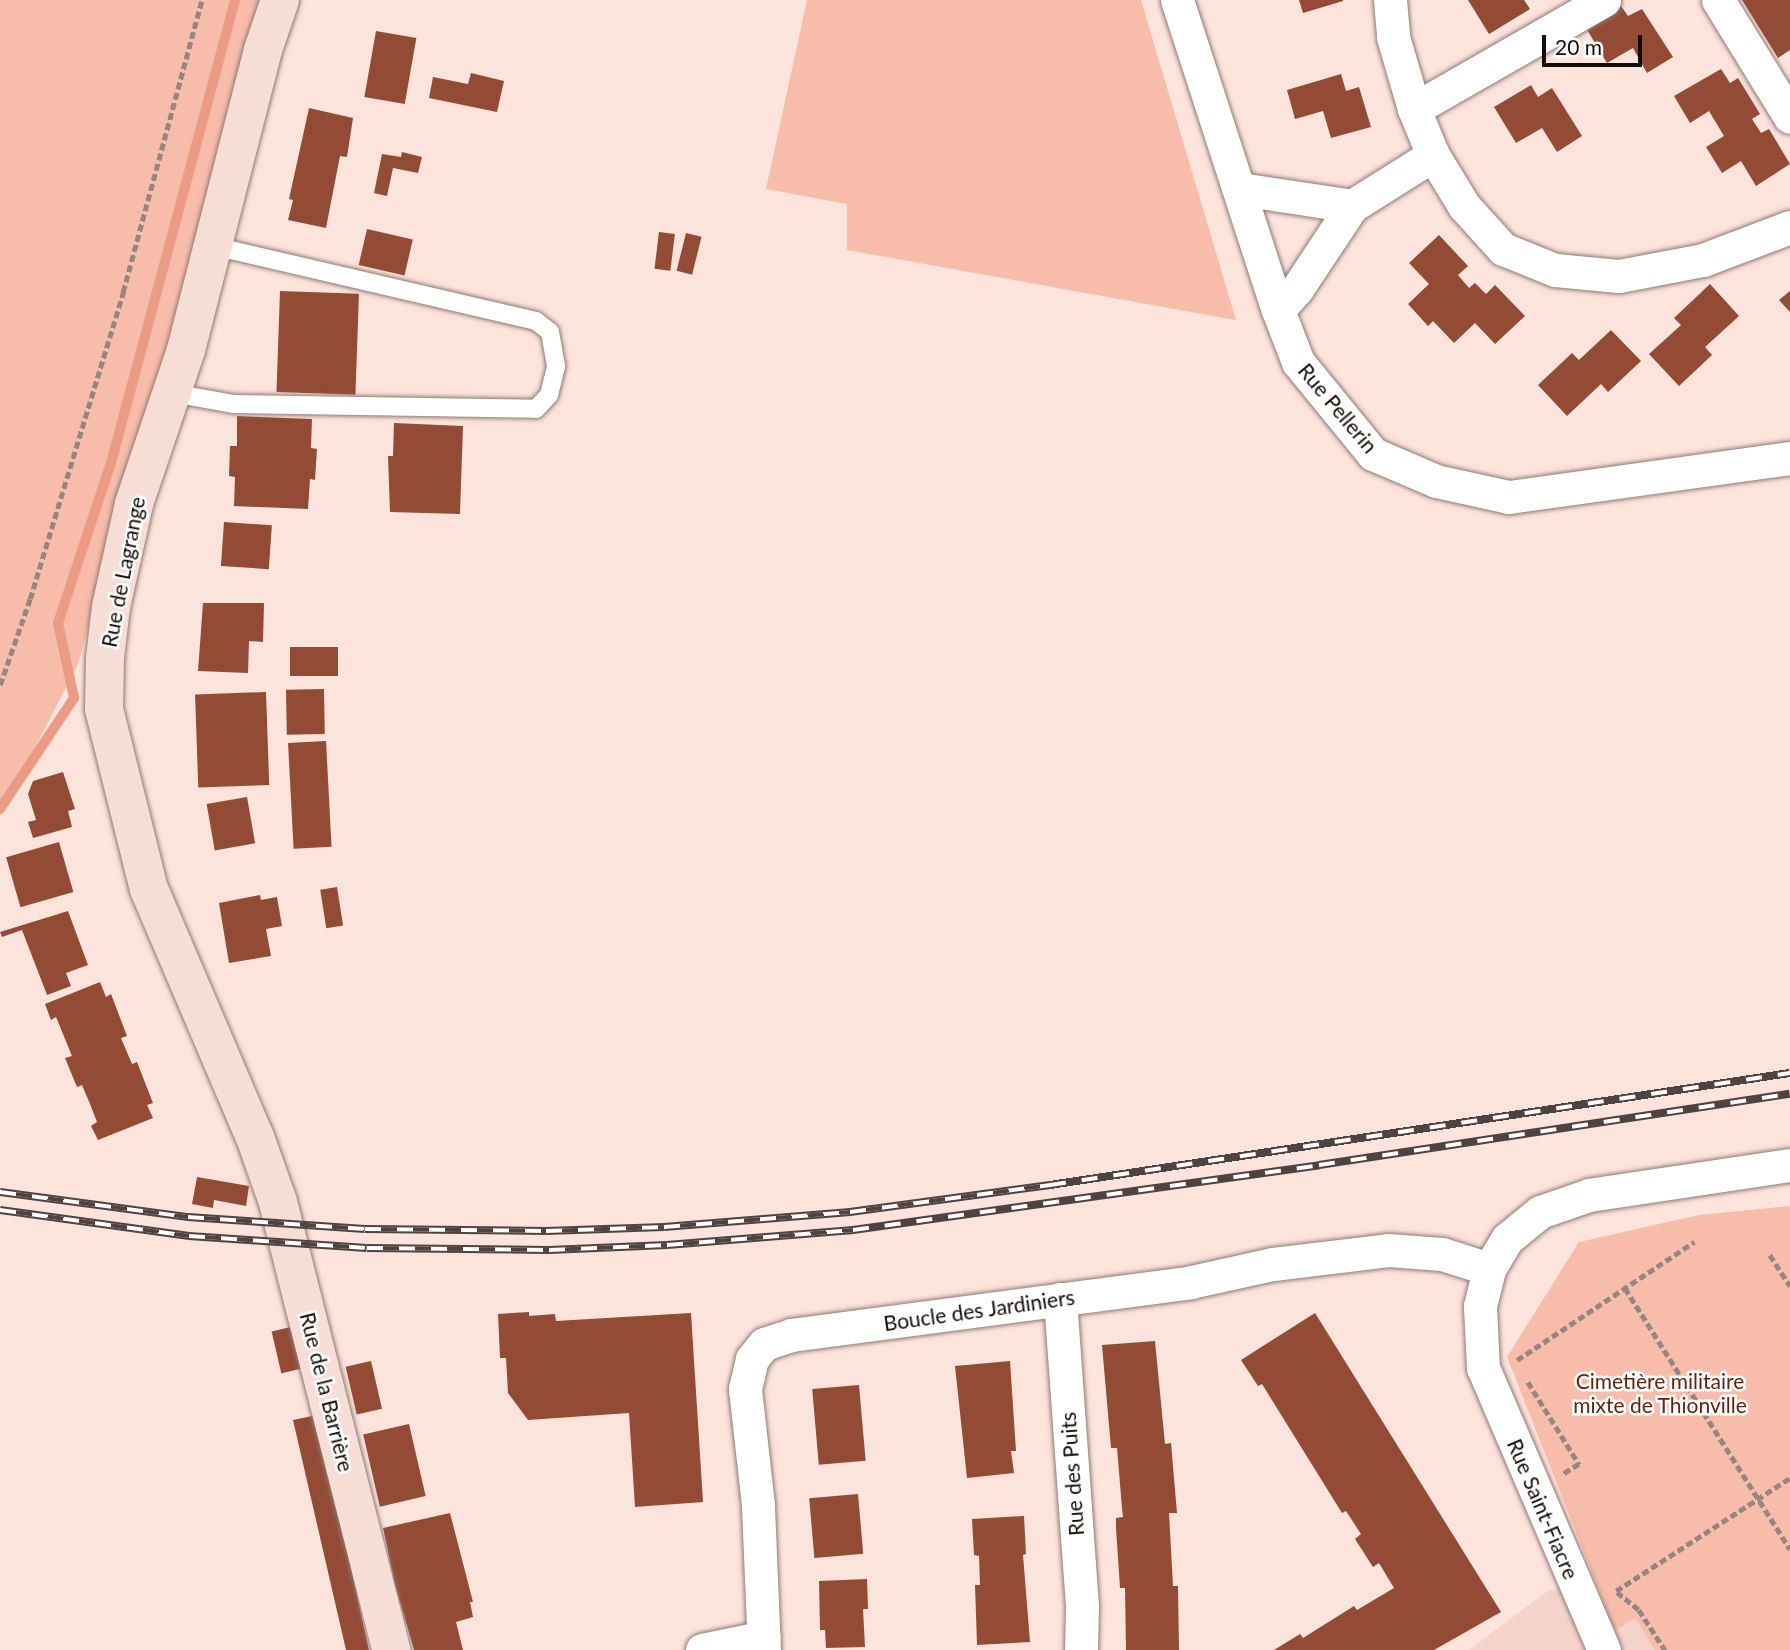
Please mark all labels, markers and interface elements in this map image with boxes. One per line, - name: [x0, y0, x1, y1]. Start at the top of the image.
- scale bar: [1545, 21, 1645, 65]
- text: 20 m: [1555, 34, 1602, 59]
- street label: Rue Pellerin: [1293, 358, 1383, 458]
- street label: Rue de Lagrange: [96, 495, 150, 649]
- street label: Boucle des Jardiniers: [882, 1284, 1076, 1336]
- street label: Rue de la Barrière: [295, 1310, 359, 1474]
- park label: Cimetière militaire mixte de Thionville: [1573, 1368, 1747, 1418]
- street label: Rue des Puits: [1055, 1411, 1089, 1537]
- street label: Rue Saint-Fiacre: [1502, 1435, 1584, 1583]

